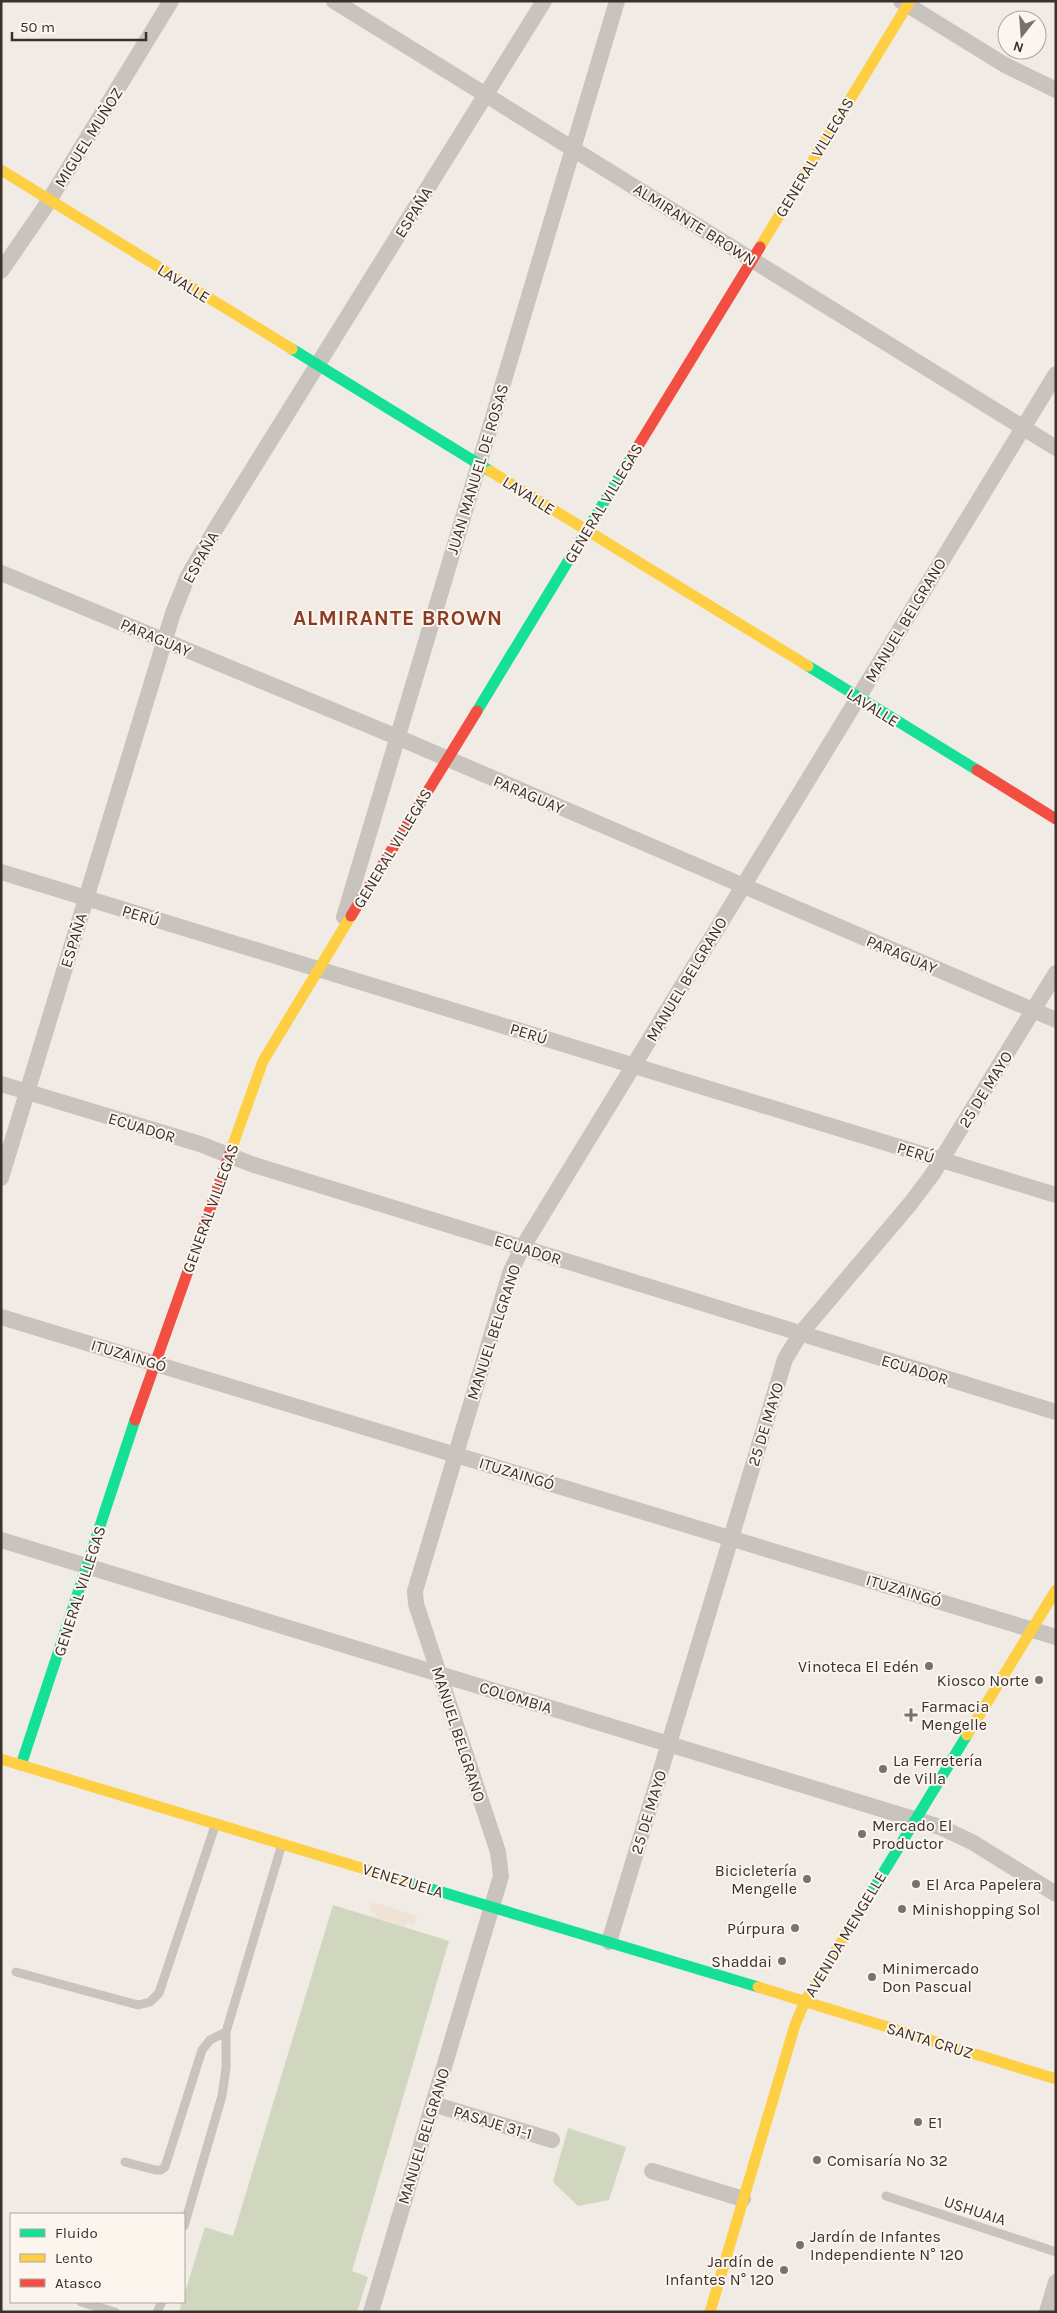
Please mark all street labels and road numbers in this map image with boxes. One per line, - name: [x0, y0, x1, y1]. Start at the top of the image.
- street label: MIGUEL MUÑOZ: [50, 84, 127, 191]
- street label: GENERAL VILLEGAS: [771, 94, 858, 220]
- street label: ALMIRANTE BROWN: [630, 179, 759, 270]
- street label: ESPAÑA: [390, 183, 436, 241]
- street label: LAVALLE: [154, 260, 213, 307]
- street label: JUAN MANUEL DE ROSAS: [442, 382, 512, 557]
- street label: GENERAL VILLEGAS: [560, 440, 647, 566]
- street label: LAVALLE: [499, 472, 558, 519]
- street label: ESPAÑA: [178, 528, 222, 586]
- street label: MANUEL BELGRANO: [861, 555, 950, 686]
- street label: PARAGUAY: [118, 614, 194, 661]
- street label: LAVALLE: [843, 684, 902, 731]
- street label: PARAGUAY: [491, 771, 567, 818]
- street label: GENERAL VILLEGAS: [349, 785, 436, 911]
- street label: PERÚ: [120, 901, 162, 930]
- street label: ESPAÑA: [56, 910, 91, 970]
- street label: MANUEL BELGRANO: [642, 914, 731, 1045]
- street label: PARAGUAY: [864, 931, 940, 978]
- street label: PERÚ: [508, 1019, 550, 1048]
- street label: 25 DE MAYO: [954, 1047, 1016, 1131]
- street label: ECUADOR: [106, 1108, 178, 1147]
- street label: PERÚ: [895, 1138, 937, 1167]
- street label: GENERAL VILLEGAS: [178, 1141, 243, 1275]
- street label: ECUADOR: [492, 1230, 564, 1269]
- street label: MANUEL BELGRANO: [463, 1262, 524, 1402]
- street label: ITUZAINGÓ: [89, 1335, 169, 1376]
- street label: ECUADOR: [879, 1350, 951, 1389]
- street label: 25 DE MAYO: [744, 1380, 787, 1468]
- street label: ITUZAINGÓ: [477, 1453, 557, 1494]
- street label: GENERAL VILLEGAS: [49, 1523, 110, 1659]
- street label: ITUZAINGÓ: [864, 1570, 944, 1611]
- street label: MANUEL BELGRANO: [428, 1664, 489, 1804]
- street label: COLOMBIA: [477, 1677, 555, 1718]
- street label: 25 DE MAYO: [627, 1768, 670, 1856]
- street label: VENEZUELA: [360, 1859, 446, 1902]
- street label: AVENIDA MENGELLE: [801, 1868, 890, 2000]
- street label: SANTA CRUZ: [884, 2018, 976, 2063]
- street label: MANUEL BELGRANO: [394, 2066, 453, 2207]
- street label: PASAJE 31-1: [451, 2102, 534, 2143]
- street label: USHUAIA: [941, 2192, 1008, 2229]

